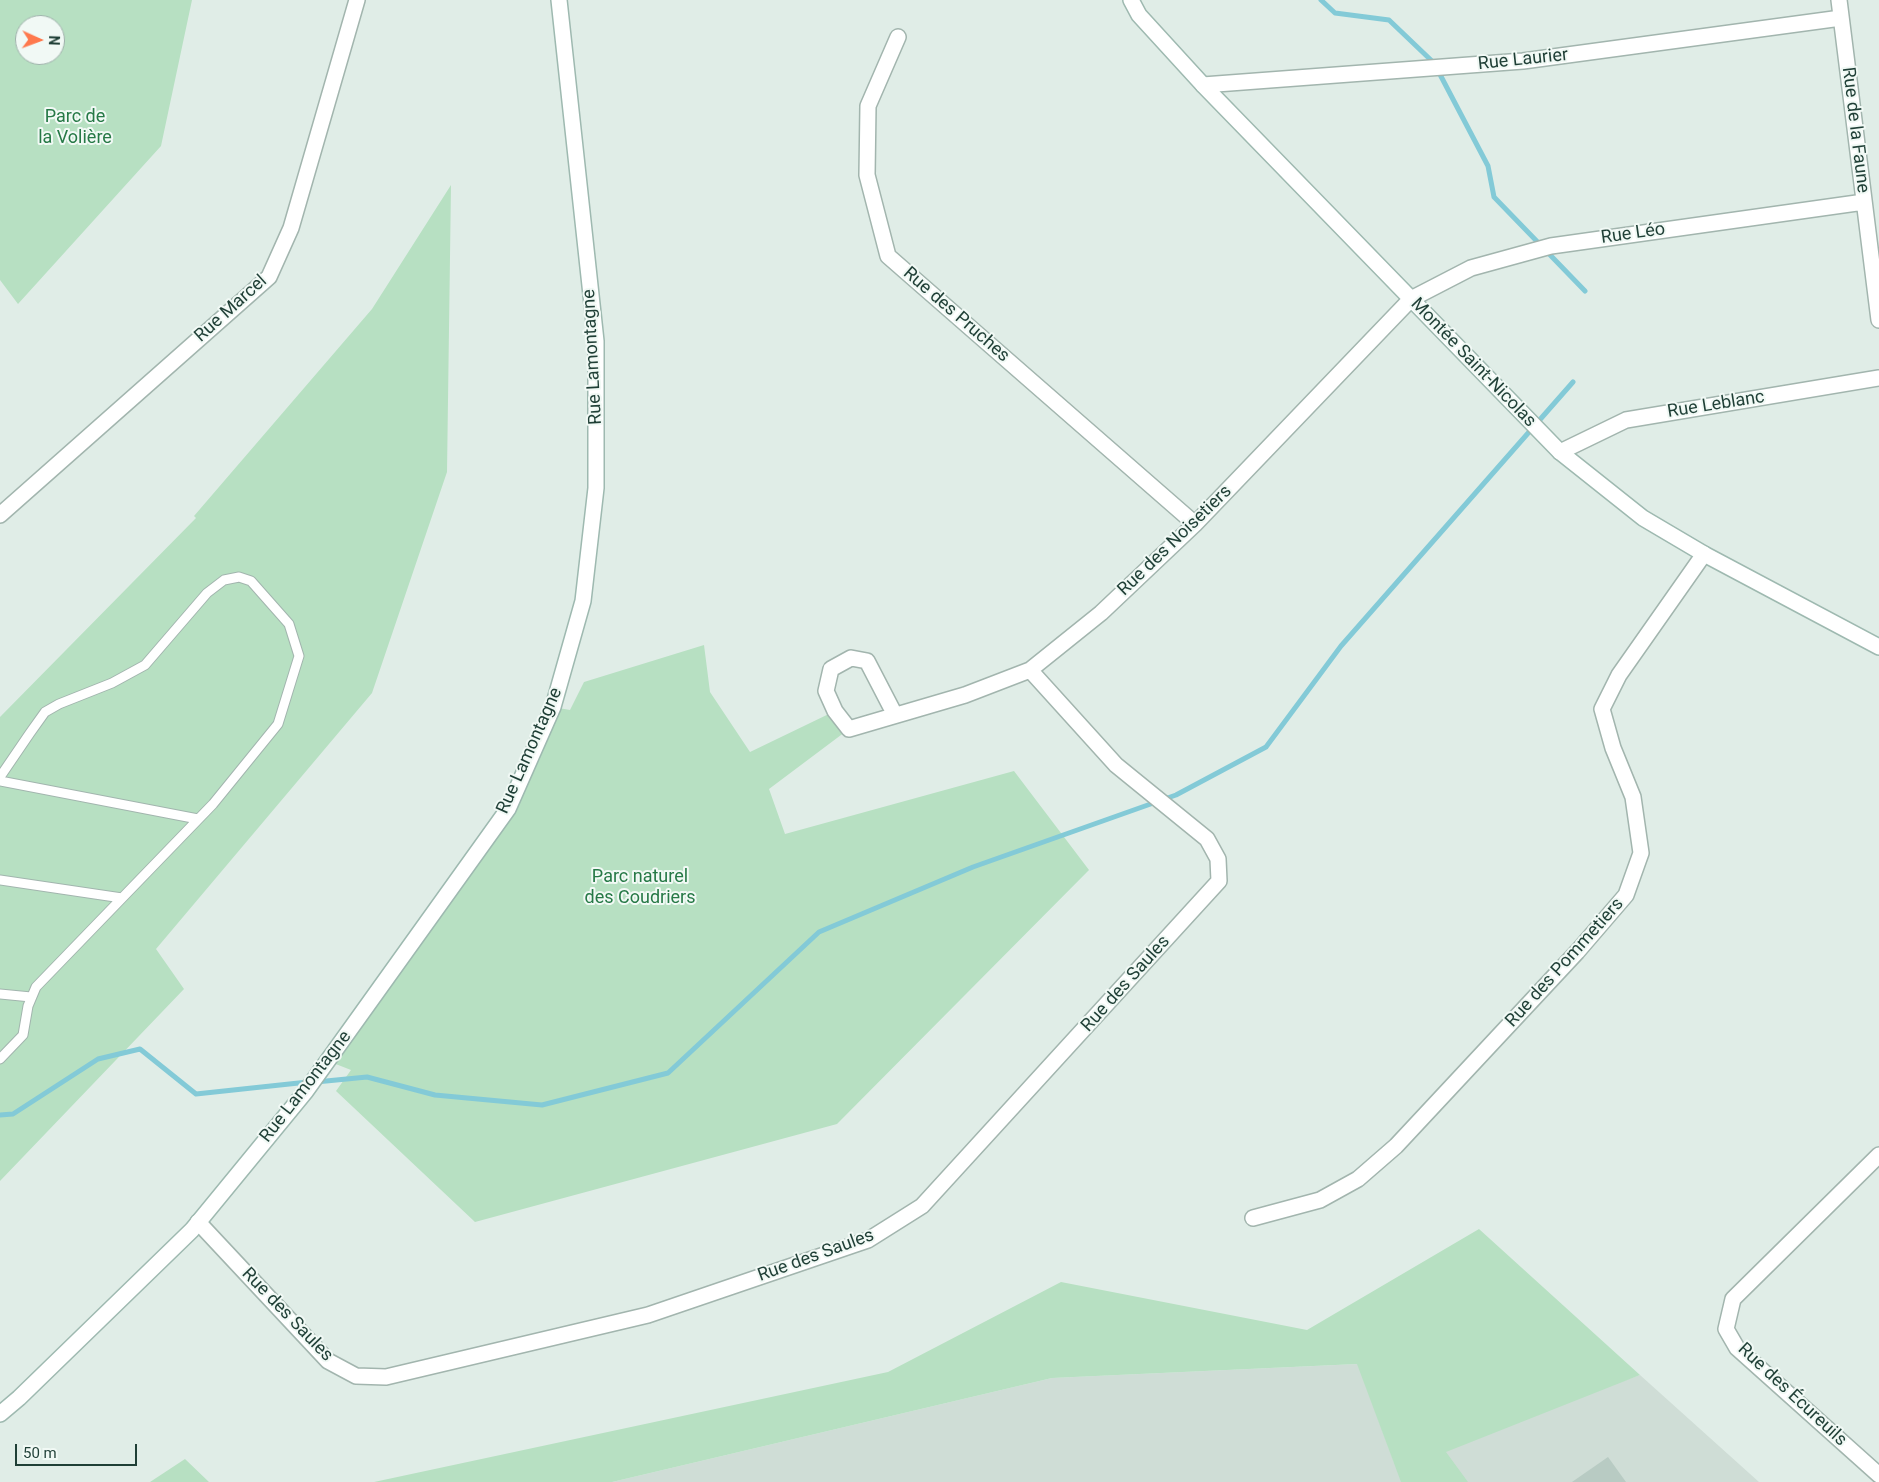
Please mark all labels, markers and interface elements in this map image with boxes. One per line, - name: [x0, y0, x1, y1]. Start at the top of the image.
- north arrow: [15, 15, 65, 65]
- text: N: [46, 35, 62, 46]
- street label: Rue Laurier: [1477, 45, 1569, 75]
- street label: Rue de la Faune: [1837, 66, 1873, 194]
- park label: Parc de la Volière: [38, 106, 112, 148]
- street label: Rue Léo: [1600, 219, 1666, 249]
- street label: Rue des Pruches: [898, 263, 1014, 367]
- street label: Rue Marcel: [190, 271, 272, 347]
- street label: Rue Lamontagne: [579, 289, 607, 425]
- street label: Montée Saint-Nicolas: [1406, 294, 1540, 432]
- street label: Rue Leblanc: [1666, 387, 1766, 423]
- street label: Rue des Noisetiers: [1114, 481, 1236, 601]
- street label: Rue Lamontagne: [493, 685, 567, 817]
- park label: Parc naturel des Coudriers: [585, 866, 695, 909]
- street label: Rue des Pommetiers: [1501, 894, 1629, 1032]
- street label: Rue des Saules: [1077, 931, 1175, 1037]
- street label: Rue Lamontagne: [256, 1027, 356, 1147]
- street label: Rue des Saules: [755, 1225, 877, 1287]
- street label: Rue des Saules: [237, 1264, 337, 1366]
- street label: Rue des Écureuils: [1733, 1339, 1851, 1451]
- scale bar: [18, 1434, 140, 1466]
- text: 50 m: [23, 1444, 57, 1462]

